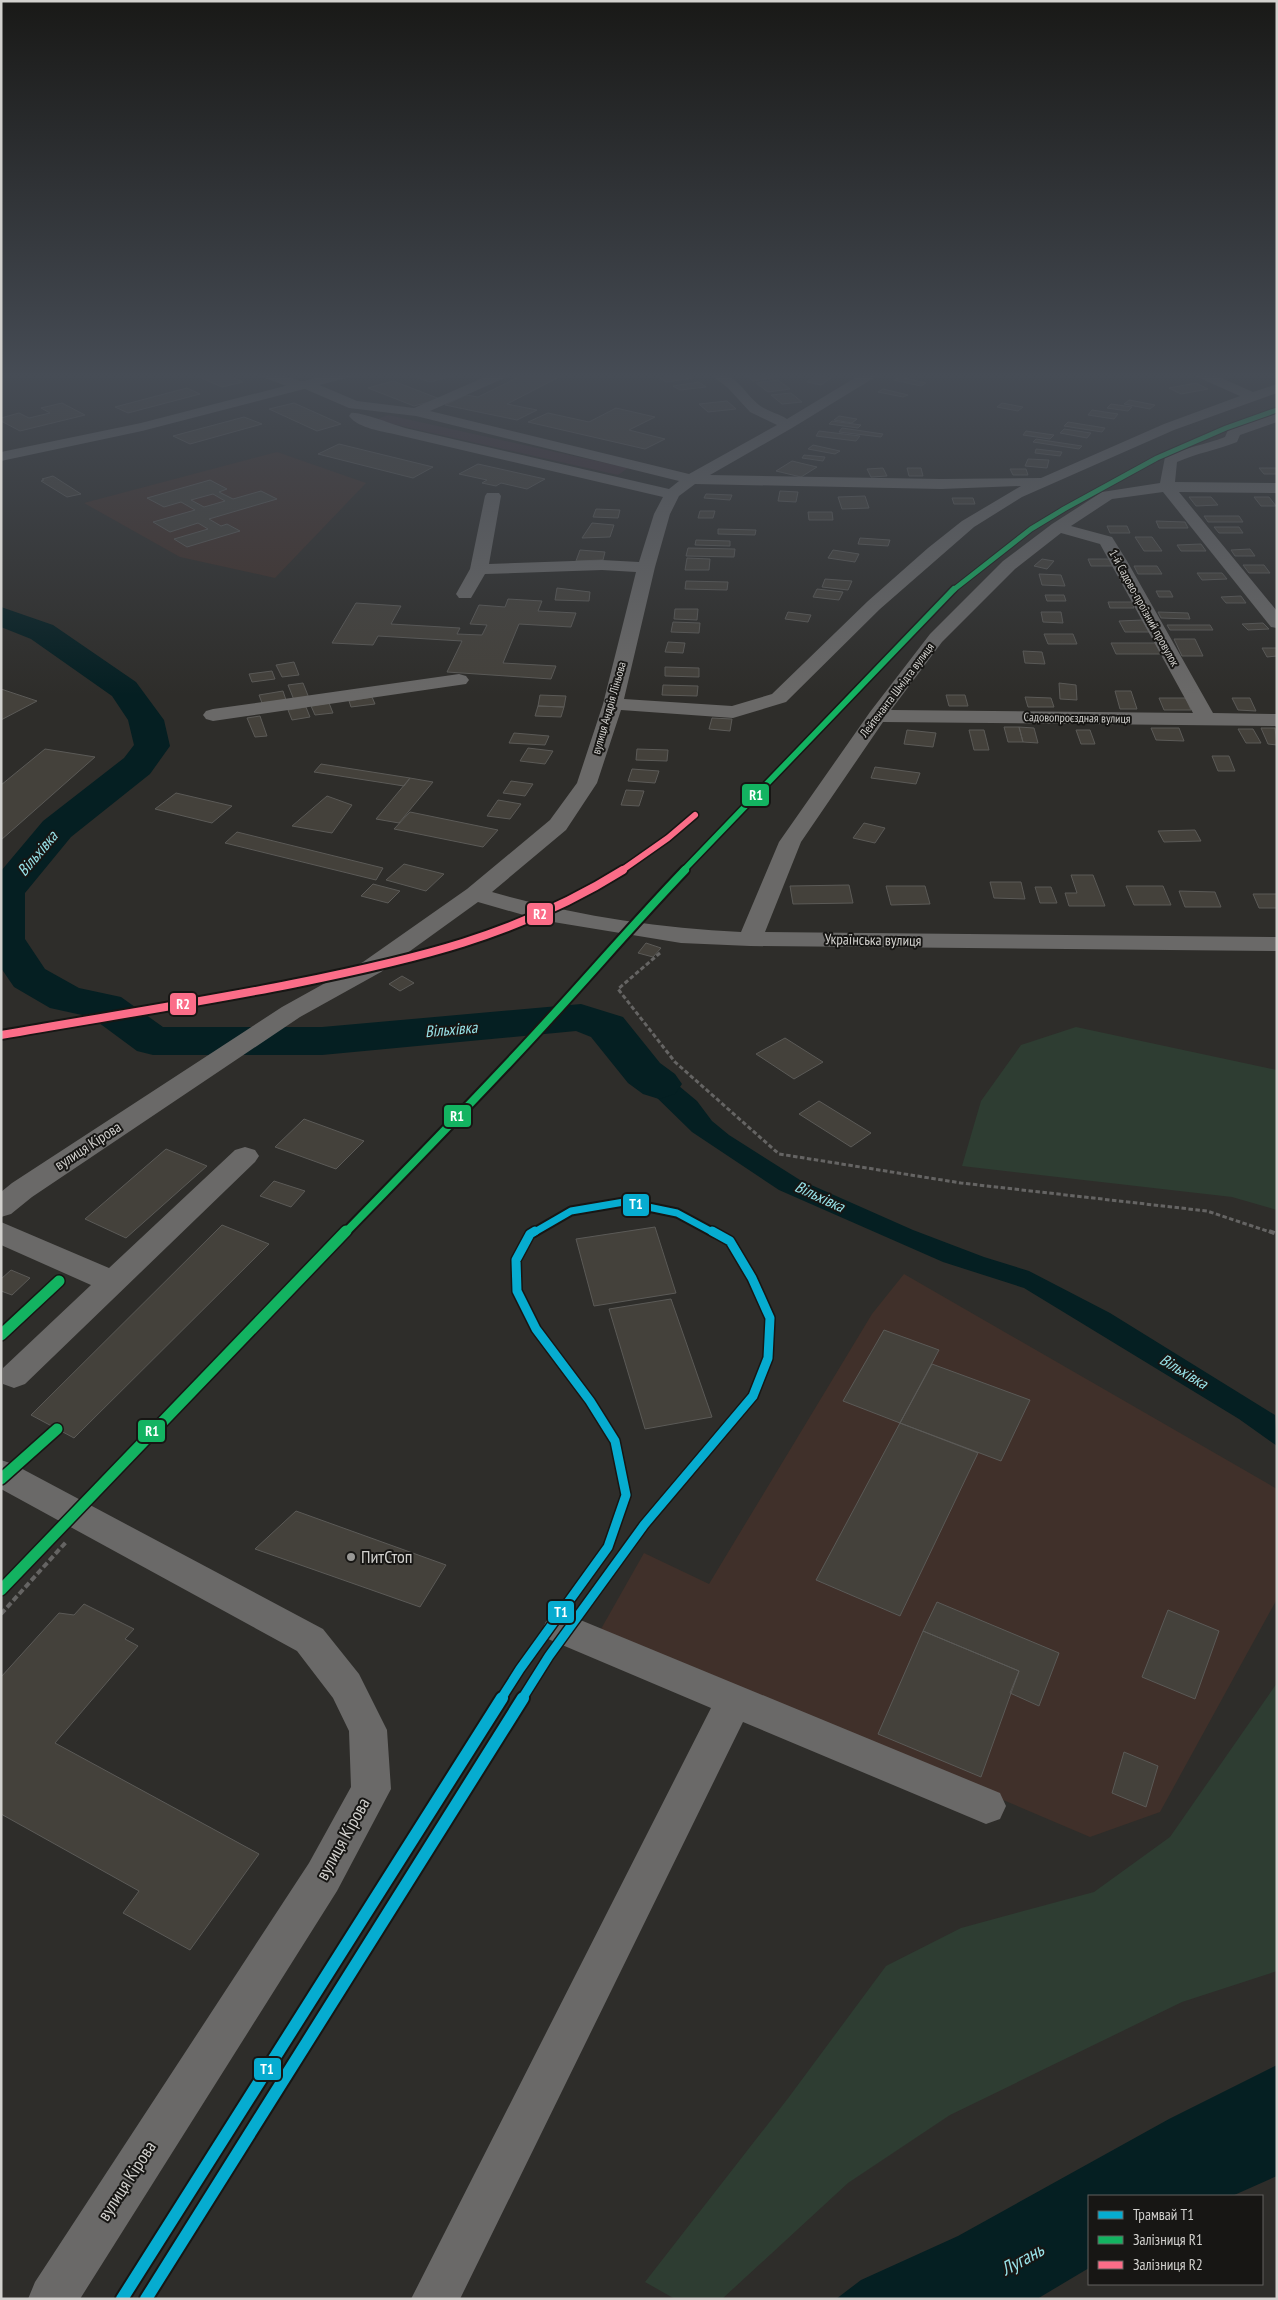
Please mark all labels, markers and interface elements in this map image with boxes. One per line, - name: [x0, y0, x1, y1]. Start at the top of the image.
- street label: 1-й Садово-проїзний провулок: [1106, 547, 1183, 669]
- street label: Лейтенанта Шмідта вулиця: [856, 639, 937, 741]
- street label: вулиця Андрія Ліньова: [588, 660, 629, 756]
- street label: Садовопроєздная вулиця: [1023, 709, 1131, 726]
- line badge: R1: [741, 783, 770, 807]
- text: R1: [749, 786, 763, 804]
- water label: Вільхівка: [13, 825, 62, 879]
- line badge: R2: [526, 902, 554, 926]
- text: R2: [533, 905, 547, 923]
- street label: Українська вулиця: [824, 929, 922, 950]
- line badge: R2: [169, 992, 197, 1016]
- text: R2: [176, 995, 190, 1013]
- water label: Вільхівка: [424, 1017, 479, 1041]
- line badge: R1: [443, 1104, 472, 1128]
- text: R1: [450, 1107, 464, 1125]
- street label: вулиця Кірова: [51, 1117, 125, 1174]
- water label: Вільхівка: [792, 1176, 849, 1217]
- line badge: T1: [622, 1193, 650, 1217]
- text: T1: [629, 1195, 643, 1213]
- water label: Вільхівка: [1156, 1349, 1213, 1394]
- line badge: R1: [137, 1419, 166, 1443]
- text: R1: [145, 1422, 159, 1440]
- place label: ПитСтоп: [361, 1545, 413, 1568]
- marker: ПитСтоп: [345, 1551, 357, 1563]
- line badge: T1: [547, 1600, 575, 1624]
- text: T1: [554, 1603, 568, 1621]
- street label: вулиця Кірова: [311, 1794, 375, 1884]
- line badge: T1: [253, 2057, 282, 2081]
- text: T1: [260, 2060, 274, 2078]
- street label: вулиця Кірова: [92, 2136, 161, 2225]
- legend: [1088, 2195, 1263, 2285]
- text: Трамвай T1: [1133, 2205, 1194, 2224]
- text: Залізниця R1: [1133, 2230, 1203, 2249]
- water label: Лугань: [995, 2237, 1048, 2281]
- text: Залізниця R2: [1133, 2255, 1203, 2274]

